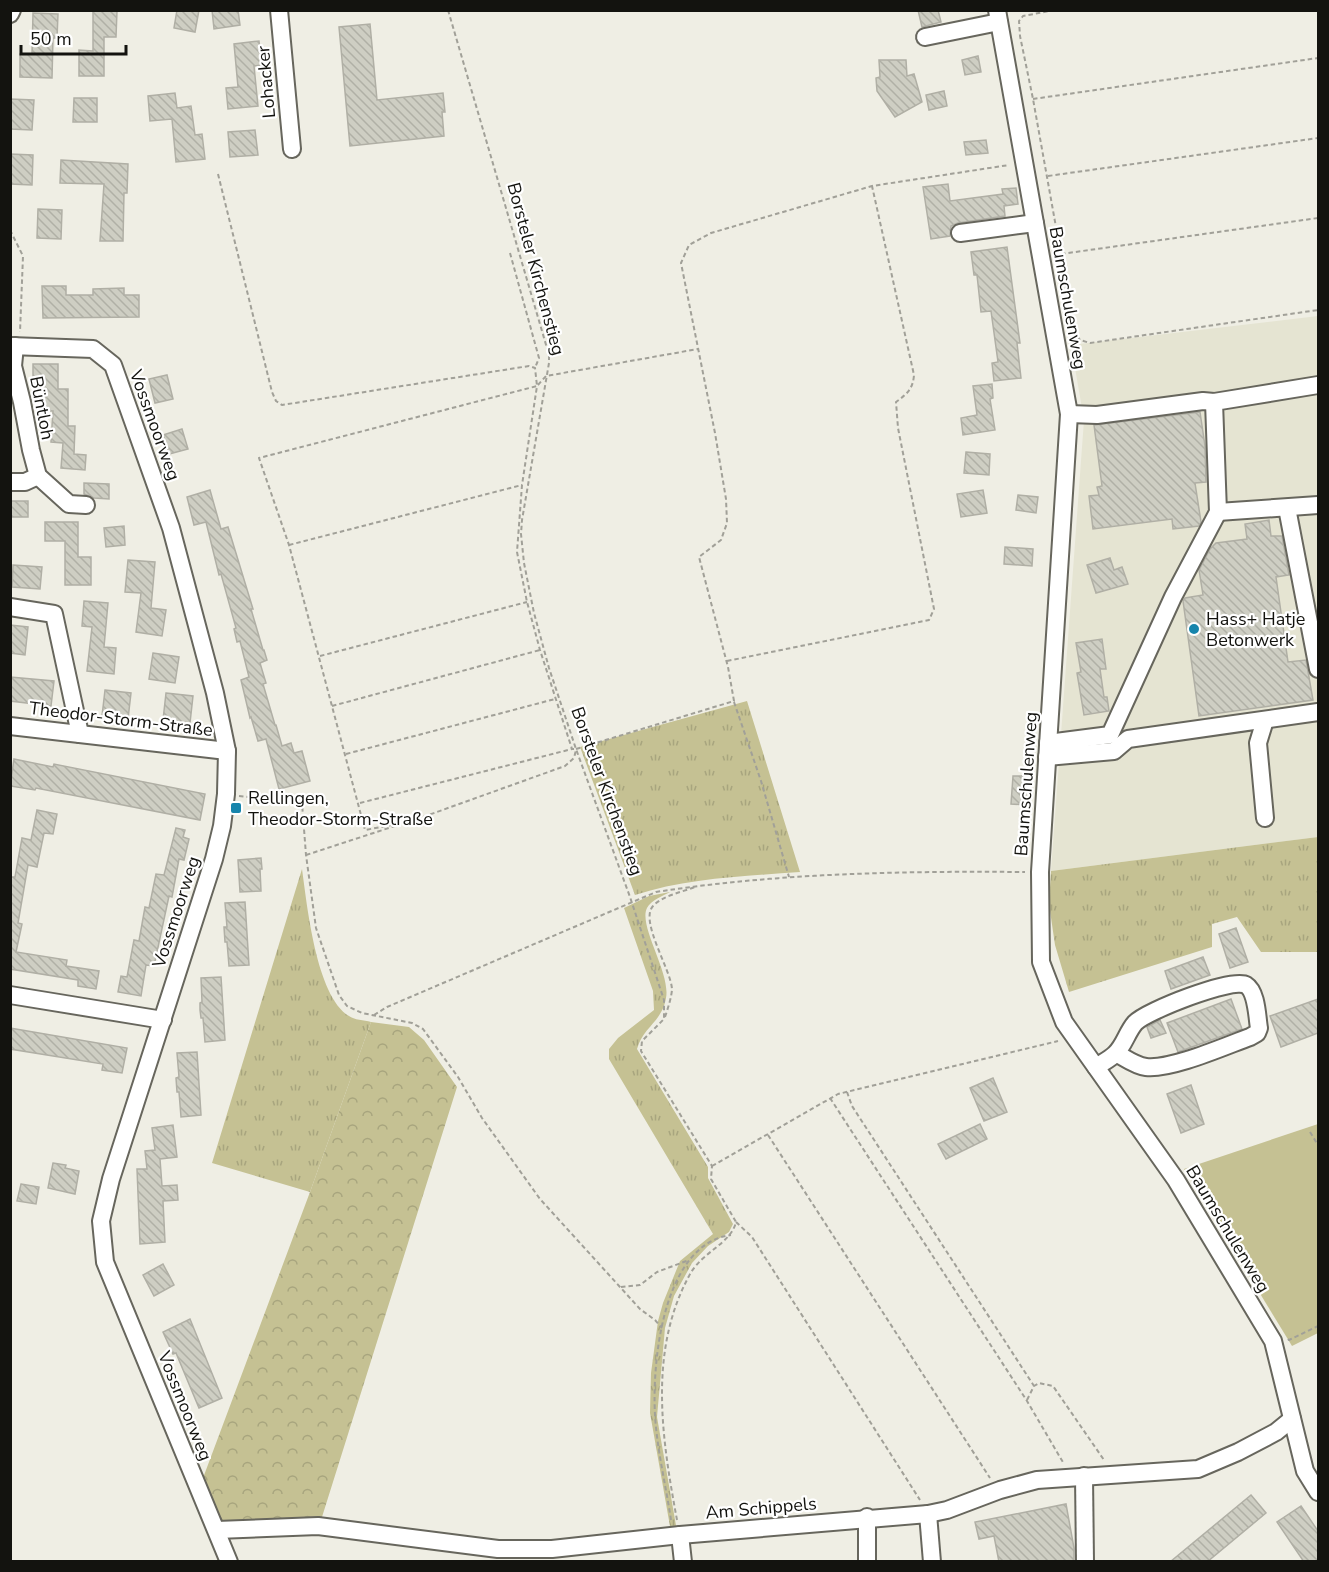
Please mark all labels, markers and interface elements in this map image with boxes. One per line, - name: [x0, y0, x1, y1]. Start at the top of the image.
- scale bar: [21, 18, 126, 56]
- text: 50 m: [30, 27, 72, 51]
- street label: Lohacker: [251, 44, 281, 119]
- street label: Borsteler Kirchenstieg: [501, 180, 571, 358]
- street label: Baumschulenweg: [1044, 225, 1092, 371]
- street label: Vossmoorweg: [124, 365, 186, 484]
- street label: Büntloh: [24, 374, 60, 442]
- place label: Hass+ Hatje Betonwerk: [1206, 607, 1305, 652]
- marker: Hass+ Hatje Betonwerk: [1187, 622, 1201, 636]
- street label: Theodor-Storm-Straße: [28, 696, 214, 742]
- street label: Borsteler Kirchenstieg: [565, 703, 649, 879]
- street label: Baumschulenweg: [1009, 711, 1043, 857]
- place label: Rellingen, Theodor-Storm-Straße: [248, 786, 433, 831]
- marker: Rellingen, Theodor-Storm-Straße: [229, 801, 243, 815]
- street label: Vossmoorweg: [146, 853, 205, 972]
- street label: Baumschulenweg: [1180, 1161, 1276, 1297]
- street label: Vossmoorweg: [152, 1347, 218, 1464]
- street label: Am Schippels: [704, 1491, 818, 1525]

